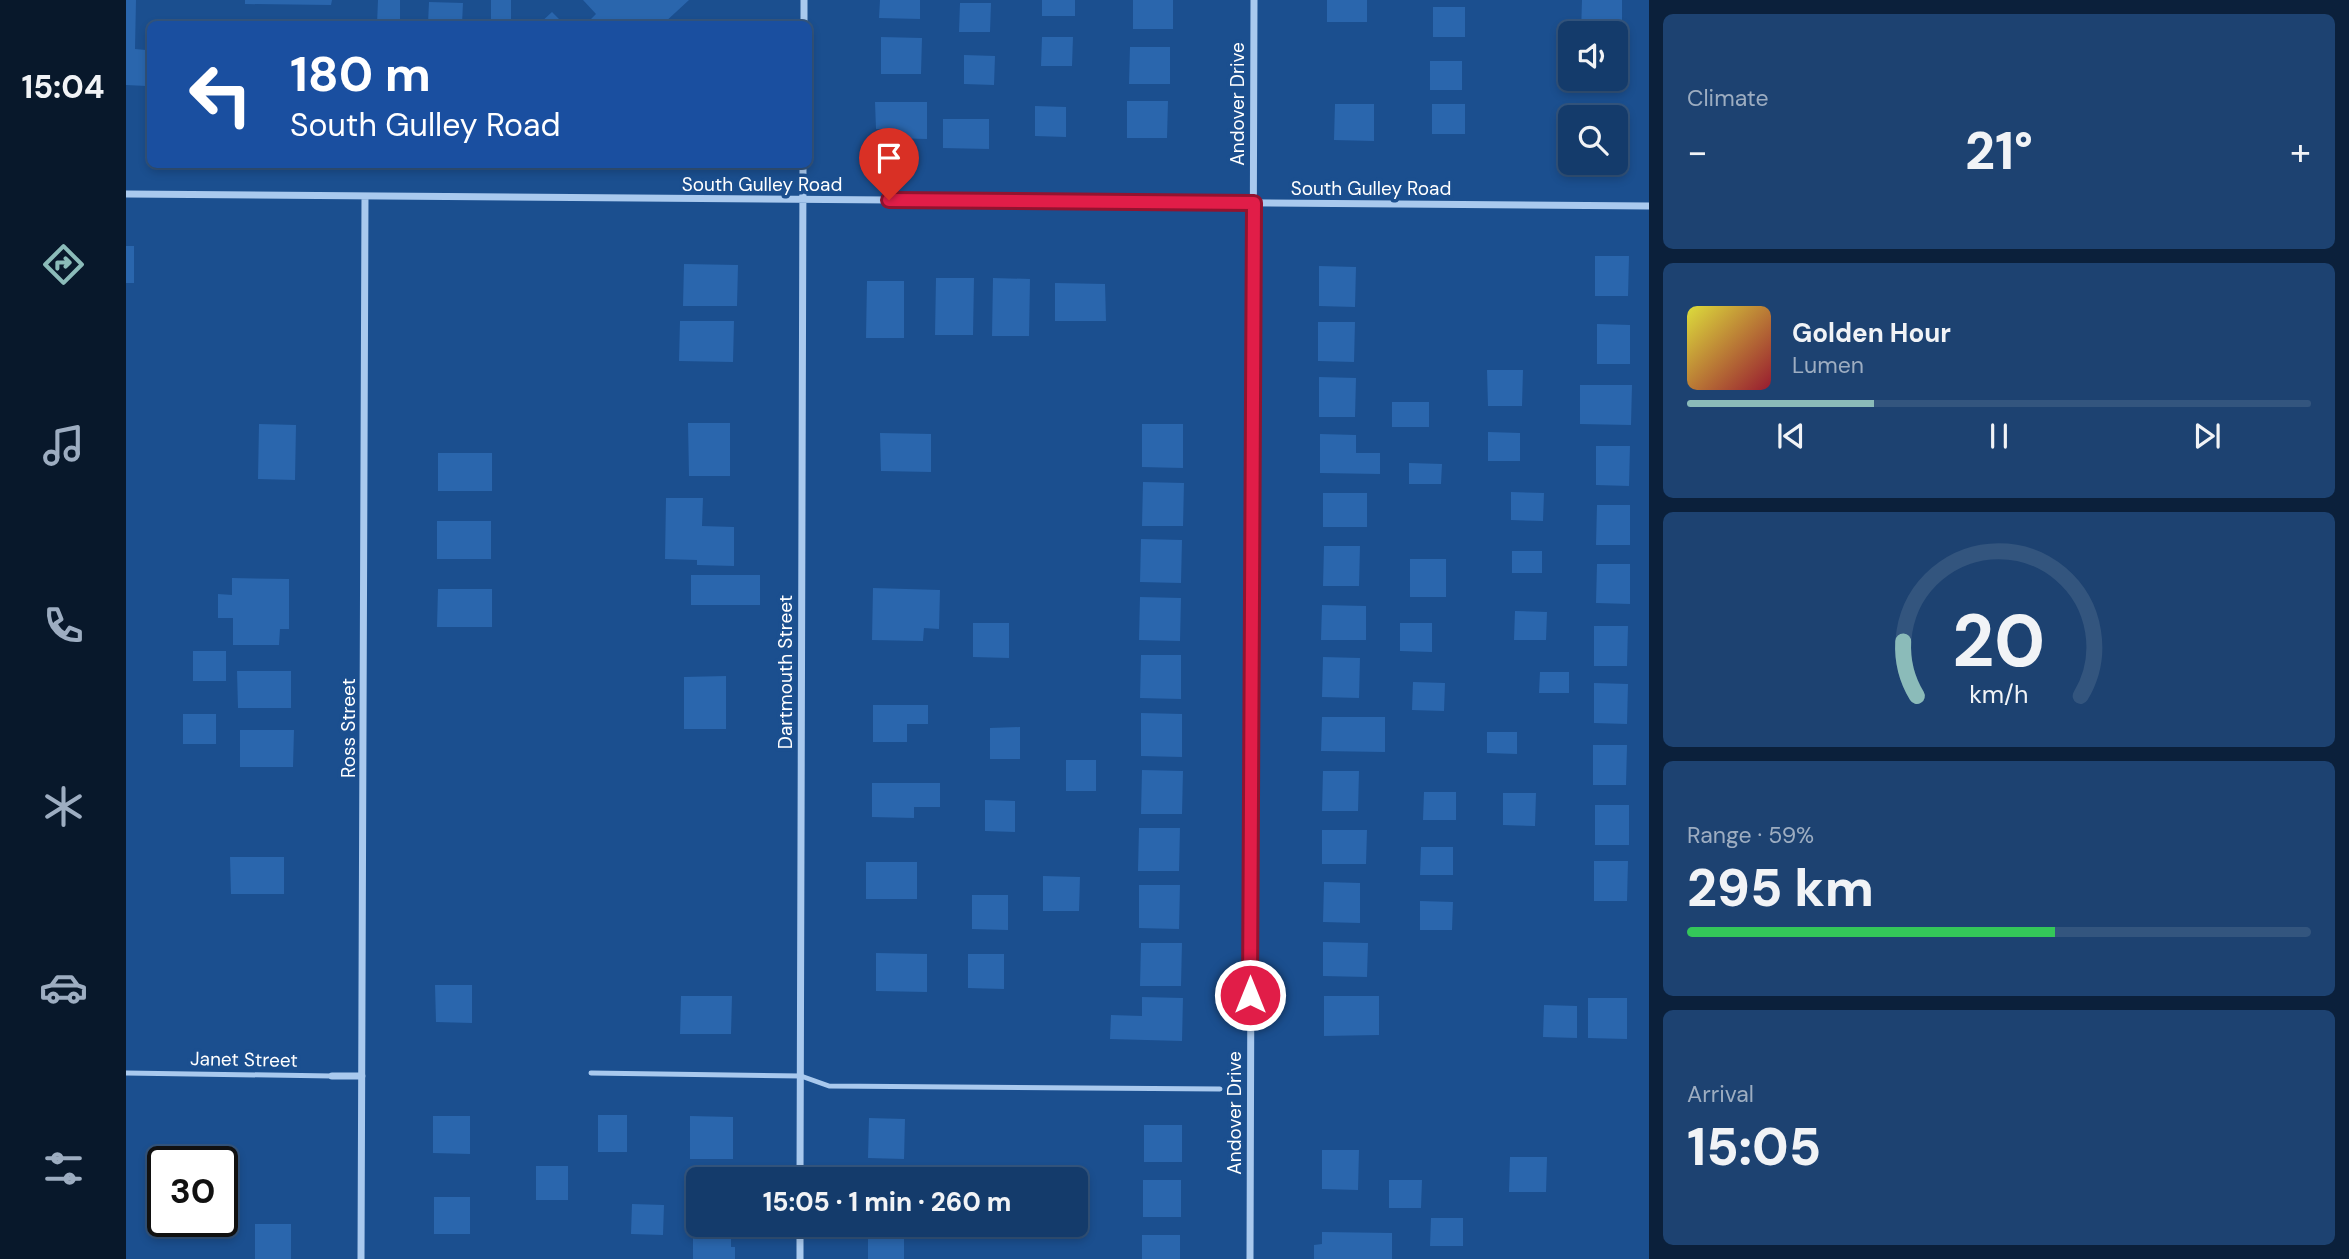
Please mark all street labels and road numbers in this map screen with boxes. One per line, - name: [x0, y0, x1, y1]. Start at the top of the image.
- street label: Andover Drive: [1225, 42, 1250, 166]
- street label: South Gulley Road: [682, 172, 842, 197]
- street label: South Gulley Road: [1291, 176, 1451, 201]
- street label: Dartmouth Street: [773, 595, 798, 749]
- street label: Ross Street: [336, 678, 361, 778]
- street label: Janet Street: [190, 1046, 298, 1073]
- street label: Andover Drive: [1222, 1051, 1247, 1175]

